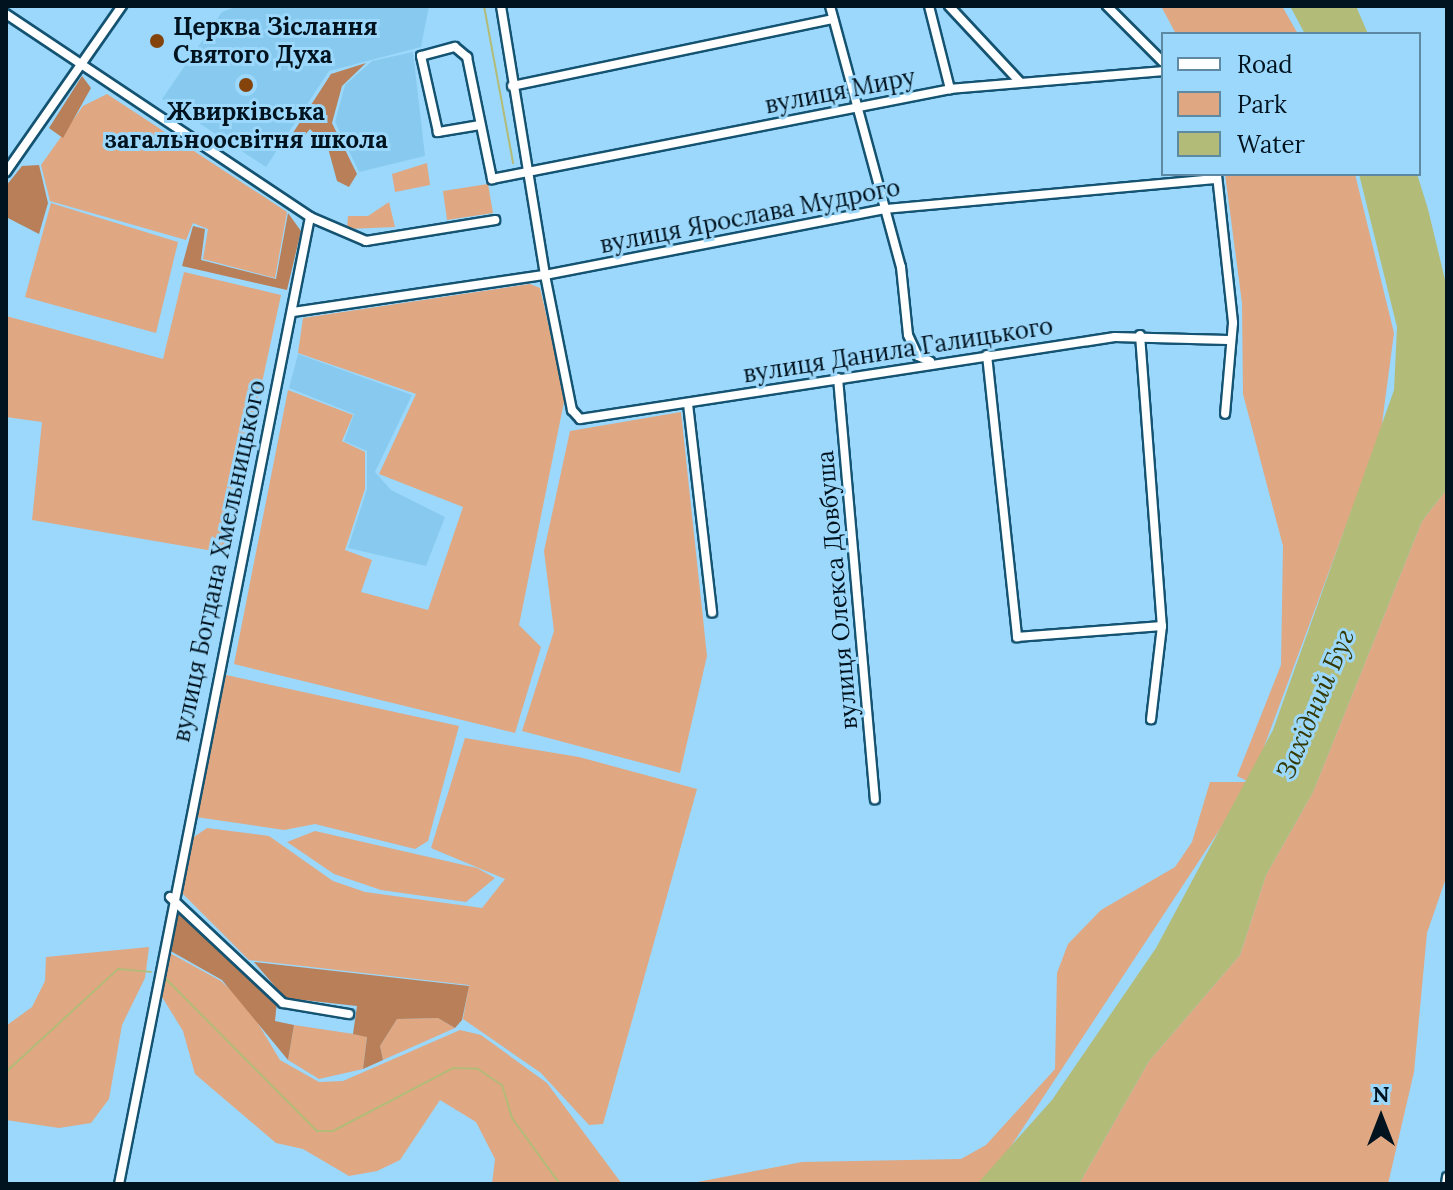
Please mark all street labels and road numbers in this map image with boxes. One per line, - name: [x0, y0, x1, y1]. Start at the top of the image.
- street label: вулиця Миру: [762, 62, 918, 120]
- street label: вулиця Ярослава Мудрого: [597, 173, 903, 259]
- street label: вулиця Данила Галицького: [741, 311, 1055, 389]
- street label: вулиця Богдана Хмельницького: [167, 378, 271, 744]
- street label: вулиця Олекса Довбуша: [810, 449, 864, 731]

